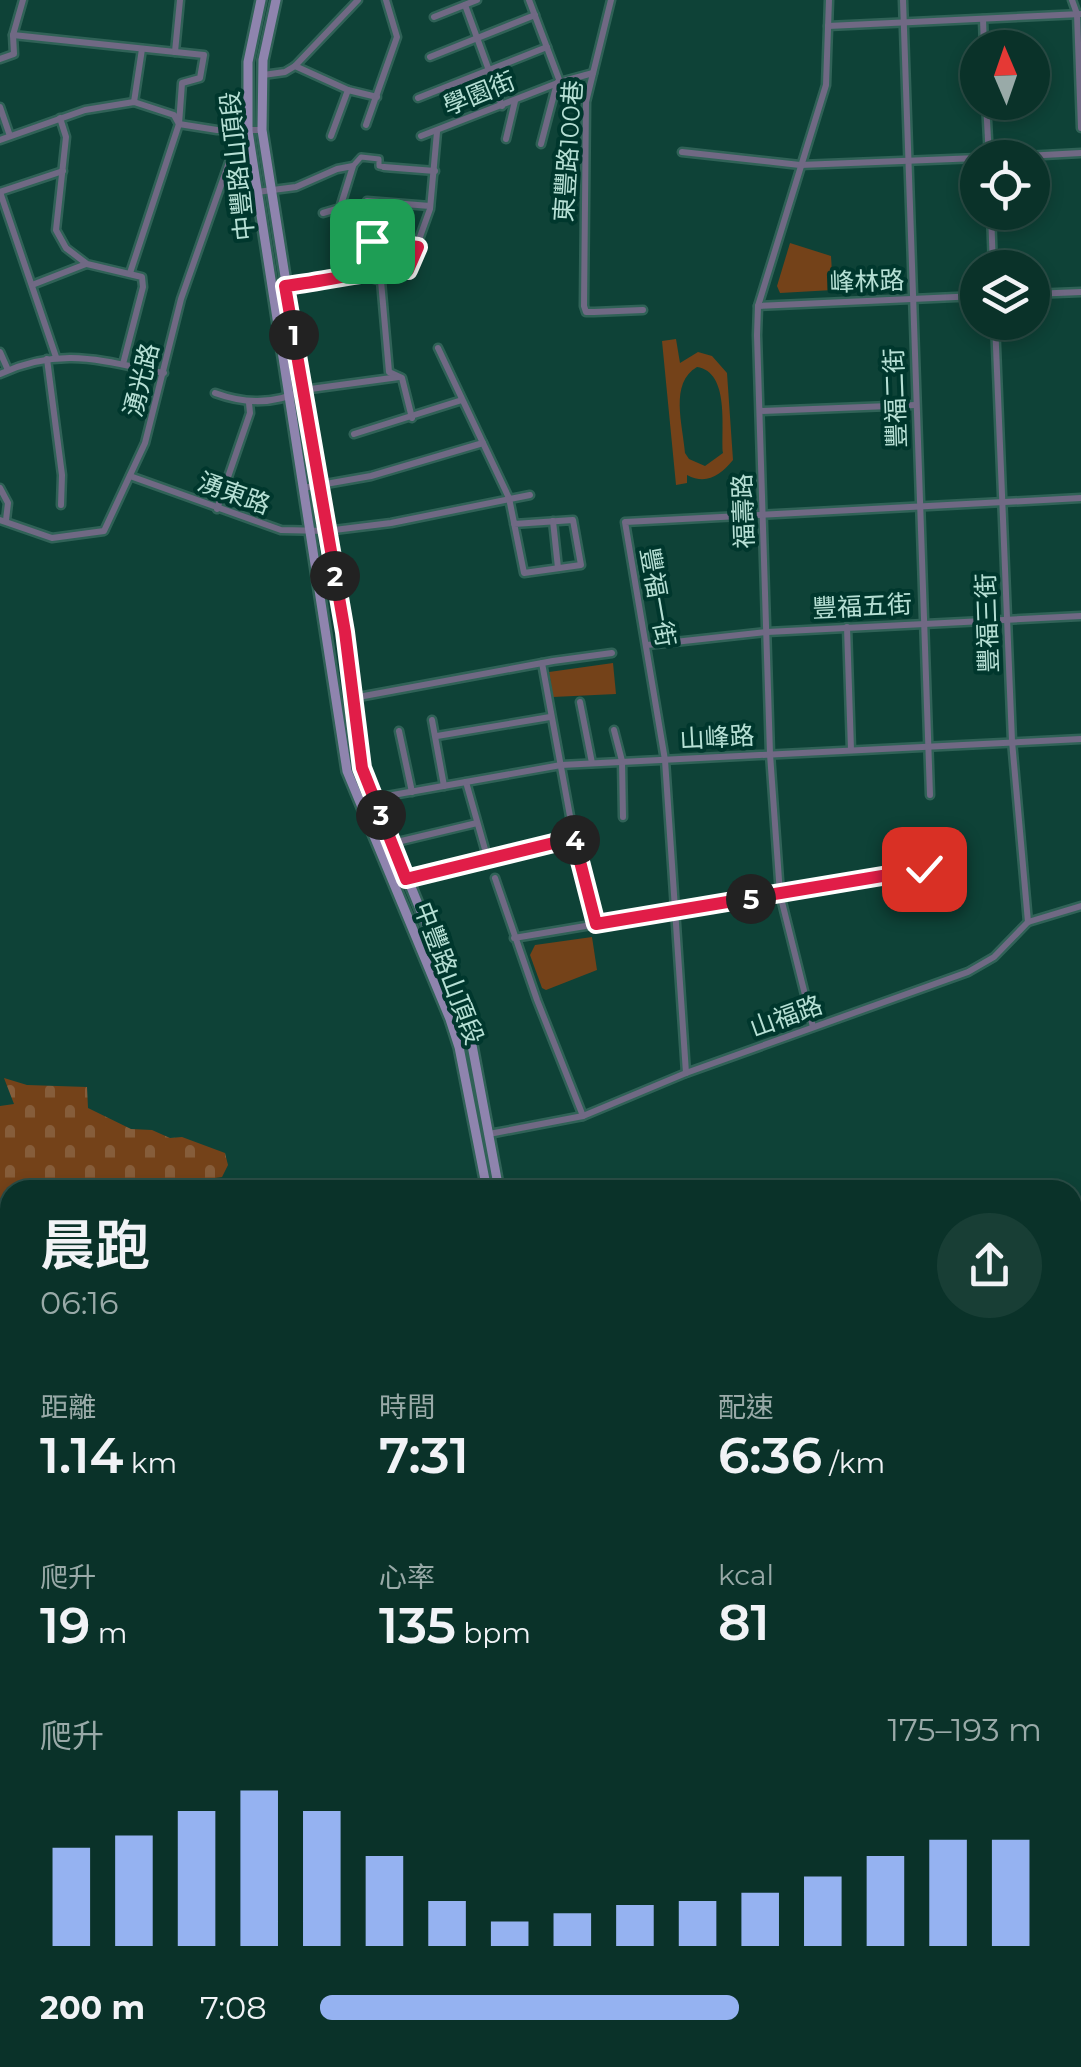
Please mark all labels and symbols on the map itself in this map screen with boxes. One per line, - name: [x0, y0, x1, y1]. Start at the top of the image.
- north arrow: [960, 30, 1050, 120]
- street label: 學園街: [439, 65, 519, 121]
- street label: 東豐路100巷: [548, 79, 588, 223]
- street label: 中豐路山頂段: [214, 90, 260, 242]
- pin: [330, 199, 415, 284]
- street label: 峰林路: [829, 265, 905, 297]
- pin: 1: [269, 310, 319, 360]
- street label: 湧光路: [117, 340, 165, 420]
- street label: 豐福二街: [878, 347, 912, 449]
- street label: 湧東路: [194, 466, 274, 520]
- street label: 福壽路: [727, 473, 759, 549]
- street label: 豐福一街: [635, 545, 681, 649]
- pin: 2: [310, 551, 360, 601]
- street label: 豐福三街: [970, 572, 1004, 674]
- street label: 豐福五街: [811, 588, 913, 624]
- street label: 山峰路: [679, 720, 755, 754]
- pin: 3: [356, 790, 406, 840]
- pin: 4: [550, 815, 600, 865]
- pin: [882, 827, 967, 912]
- pin: 5: [726, 874, 776, 924]
- street label: 中豐路山頂段: [408, 898, 490, 1048]
- street label: 山福路: [746, 989, 826, 1043]

